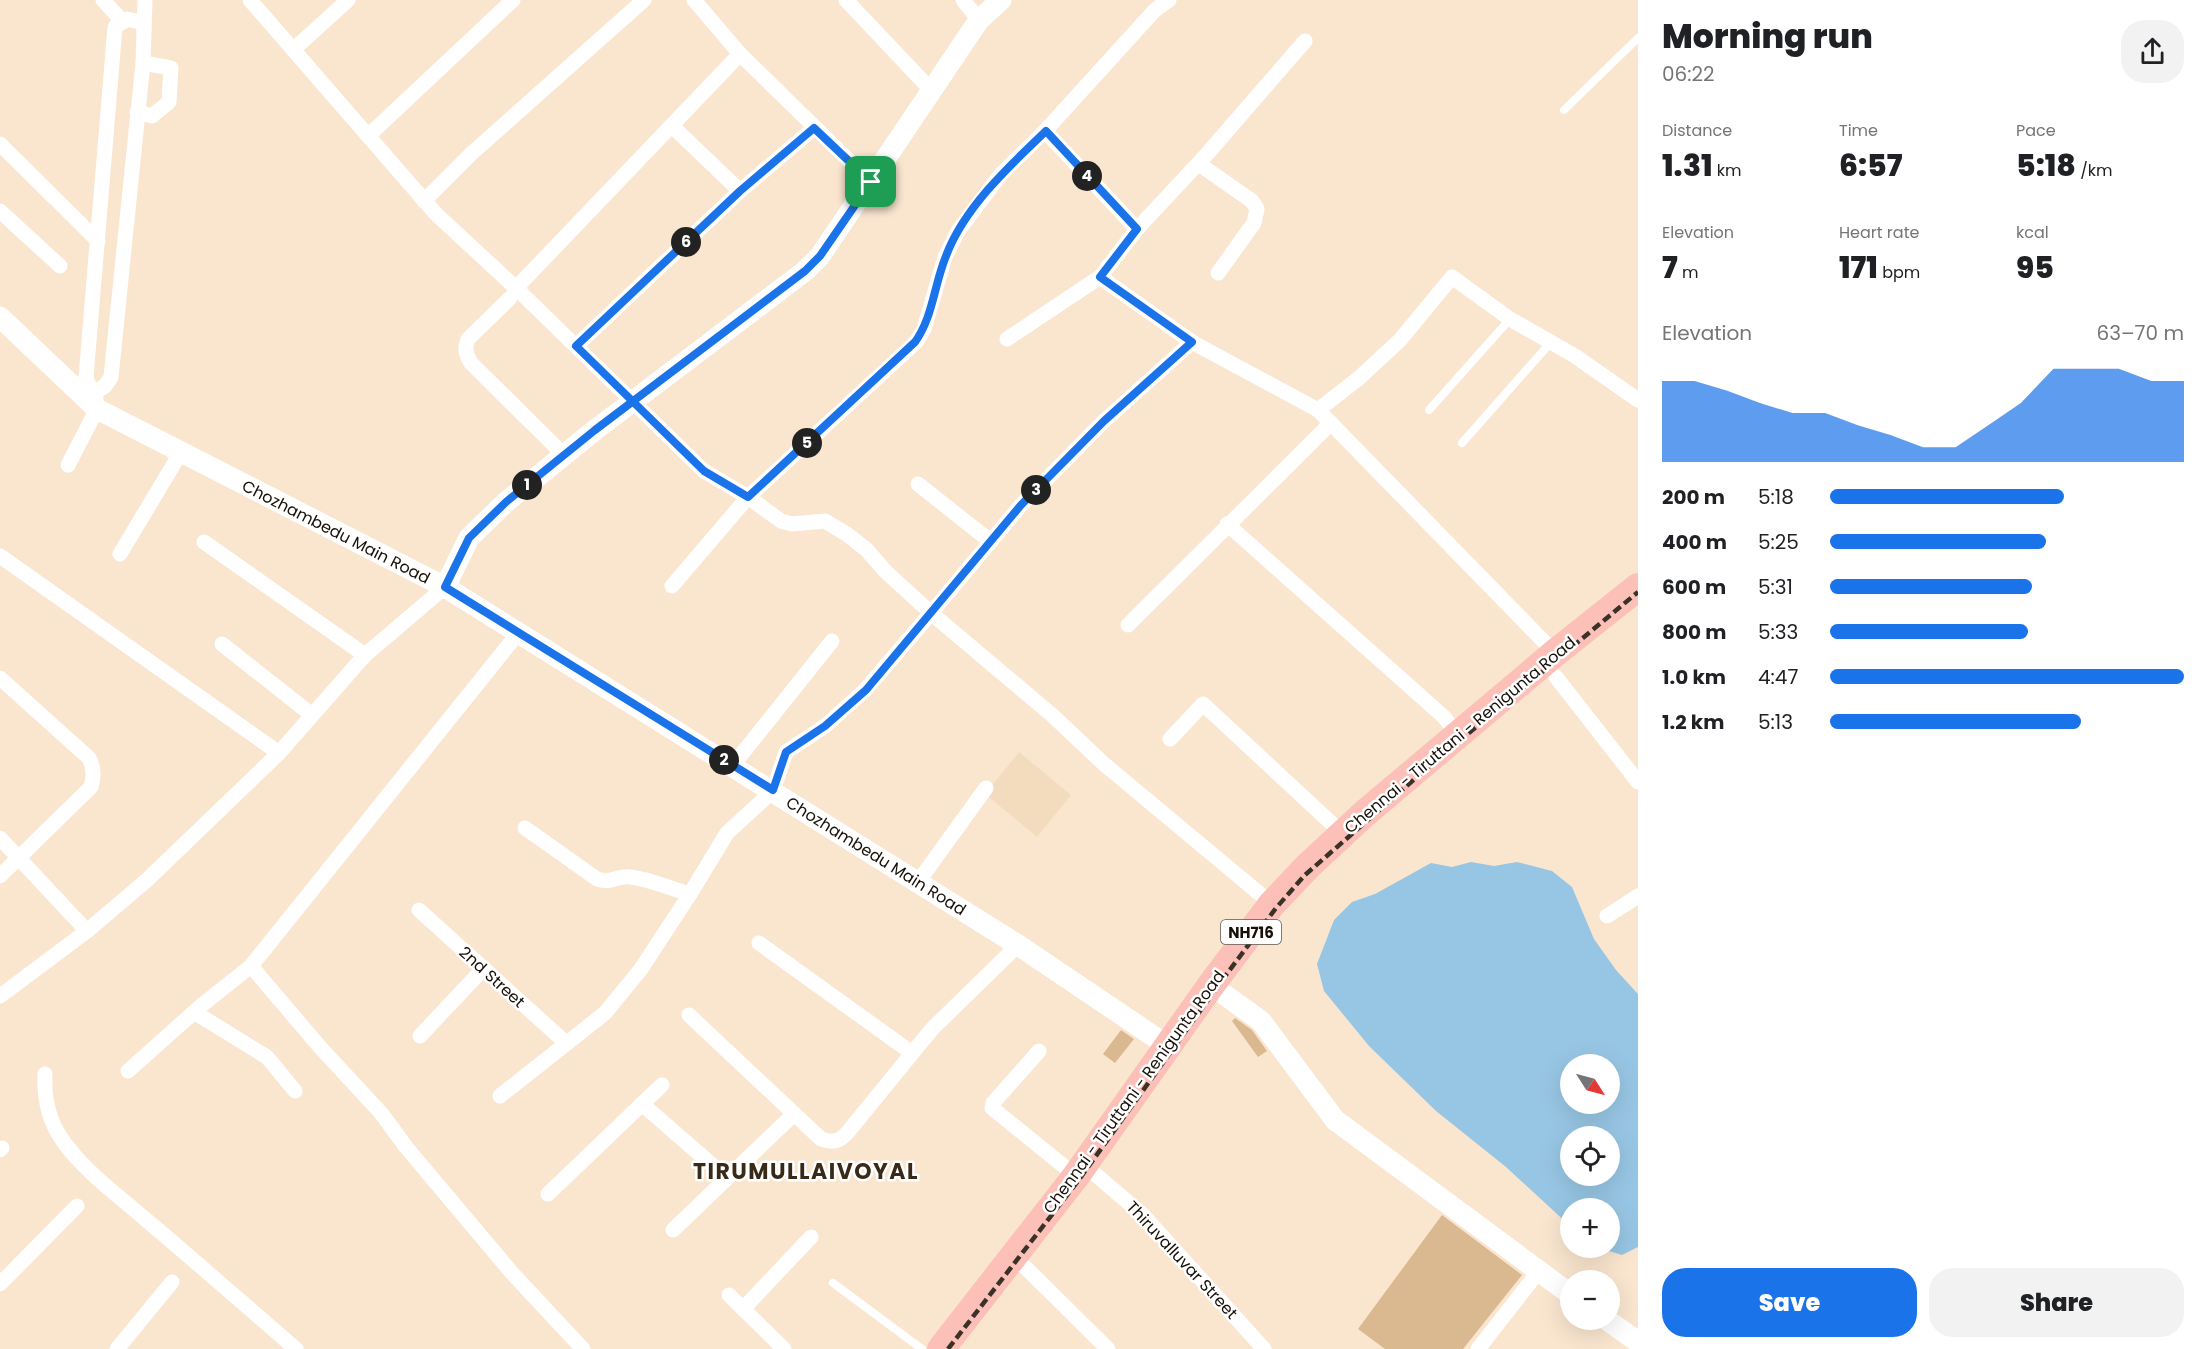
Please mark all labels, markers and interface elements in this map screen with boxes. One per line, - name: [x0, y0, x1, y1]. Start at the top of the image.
- text: Morning run: [1662, 13, 1873, 60]
- button: share: [2121, 20, 2184, 83]
- text: 06:22: [1662, 60, 1715, 88]
- text: Distance: [1662, 119, 1732, 142]
- text: Time: [1839, 119, 1878, 142]
- text: Pace: [2016, 119, 2056, 142]
- text: 1.31: [1662, 144, 1713, 187]
- text: 6:57: [1839, 144, 1902, 187]
- text: 5:18: [2016, 144, 2076, 187]
- pin: [845, 156, 896, 207]
- text: km: [1713, 159, 1742, 182]
- text: /km: [2076, 159, 2113, 182]
- pin: 4: [1072, 161, 1102, 191]
- text: 4: [1082, 164, 1092, 187]
- icon: arrive: [854, 165, 887, 198]
- text: Elevation: [1662, 221, 1734, 244]
- text: Heart rate: [1839, 221, 1919, 244]
- text: kcal: [2016, 221, 2049, 244]
- pin: 6: [671, 227, 701, 257]
- text: 6: [681, 230, 691, 253]
- text: 7: [1662, 246, 1678, 289]
- text: 171: [1839, 246, 1878, 289]
- text: 95: [2016, 246, 2054, 289]
- text: m: [1678, 261, 1698, 284]
- text: bpm: [1878, 261, 1920, 284]
- text: Elevation: [1662, 319, 1752, 347]
- text: 63–70 m: [2097, 319, 2184, 347]
- pin: 5: [792, 428, 822, 458]
- text: 5: [802, 431, 812, 454]
- pin: 1: [512, 470, 542, 500]
- text: 1: [524, 473, 530, 496]
- street label: Chozhambedu Main Road: [238, 474, 434, 590]
- pin: 3: [1021, 475, 1051, 505]
- text: 3: [1031, 478, 1041, 501]
- text: 200 m: [1662, 483, 1725, 511]
- text: 5:18: [1758, 483, 1794, 511]
- text: 400 m: [1662, 528, 1727, 556]
- text: 5:25: [1758, 528, 1799, 556]
- text: 600 m: [1662, 573, 1726, 601]
- text: 5:31: [1758, 573, 1793, 601]
- text: 800 m: [1662, 618, 1726, 646]
- text: 5:33: [1758, 618, 1798, 646]
- street label: Chennai - Tiruttani - Renigunta Road: [1339, 631, 1581, 839]
- text: 1.0 km: [1662, 663, 1726, 691]
- text: 4:47: [1758, 663, 1798, 691]
- text: 1.2 km: [1662, 708, 1724, 736]
- text: 5:13: [1758, 708, 1793, 736]
- pin: 2: [709, 745, 739, 775]
- text: 2: [719, 748, 729, 771]
- street label: Chozhambedu Main Road: [782, 791, 970, 921]
- road number: NH716: [1221, 920, 1281, 944]
- street label: 2nd Street: [454, 941, 530, 1013]
- street label: Chennai - Tiruttani - Renigunta Road: [1038, 966, 1230, 1218]
- north arrow: [1560, 1054, 1620, 1114]
- map controls: [1560, 1054, 1620, 1330]
- button: locate: [1560, 1126, 1620, 1186]
- district label: TIRUMULLAIVOYAL: [693, 1156, 919, 1187]
- street label: Thiruvalluvar Street: [1121, 1196, 1243, 1324]
- button: +: [1560, 1198, 1620, 1258]
- button: Save: [1662, 1268, 1917, 1337]
- button: Share: [1929, 1268, 2184, 1337]
- button: −: [1560, 1270, 1620, 1330]

